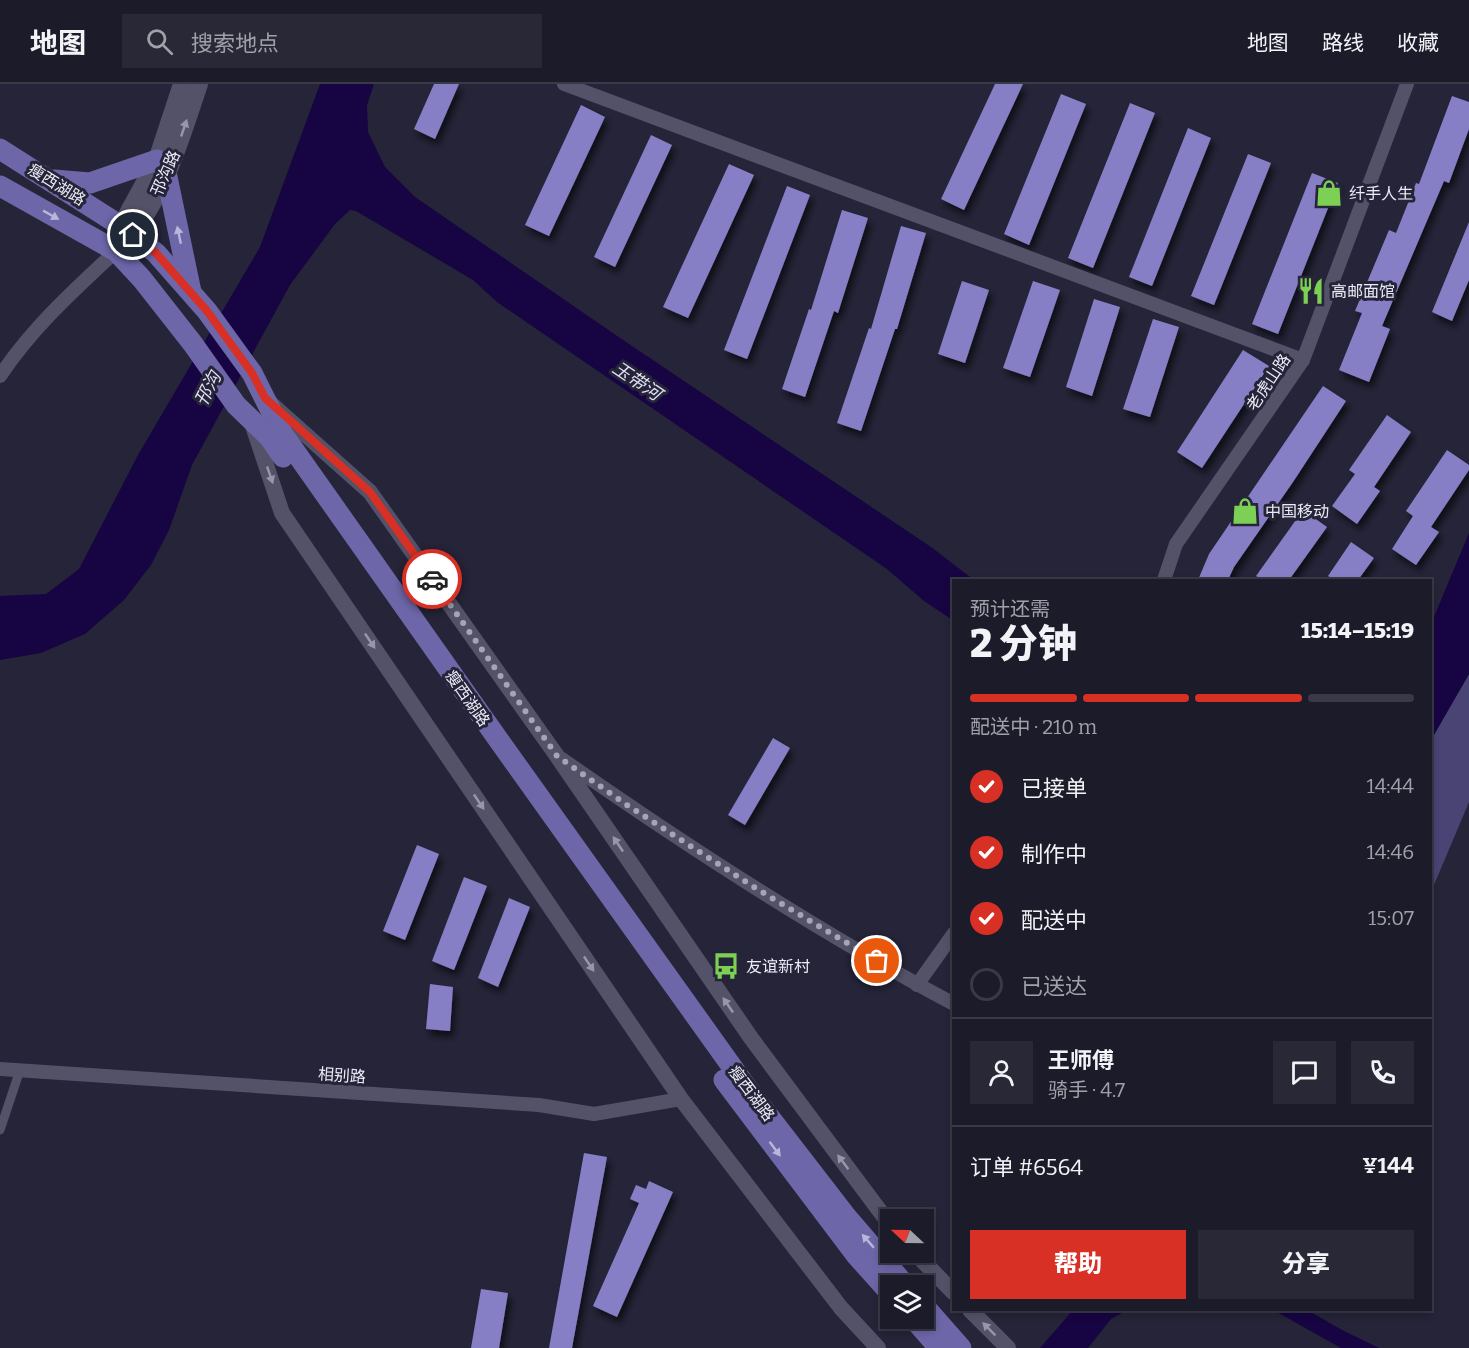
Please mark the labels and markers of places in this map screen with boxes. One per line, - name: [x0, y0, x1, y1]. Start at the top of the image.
- shop icon: 纤手人生: [1314, 178, 1344, 208]
- place label: 纤手人生: [1349, 184, 1413, 203]
- pin: [107, 209, 158, 260]
- restaurant icon: 高邮面馆: [1296, 276, 1326, 306]
- place label: 高邮面馆: [1331, 282, 1395, 301]
- shop icon: 中国移动: [1230, 496, 1260, 526]
- place label: 中国移动: [1265, 502, 1329, 521]
- pin: [851, 935, 902, 986]
- bus stop icon: 友谊新村: [711, 951, 741, 981]
- place label: 友谊新村: [746, 957, 810, 976]

